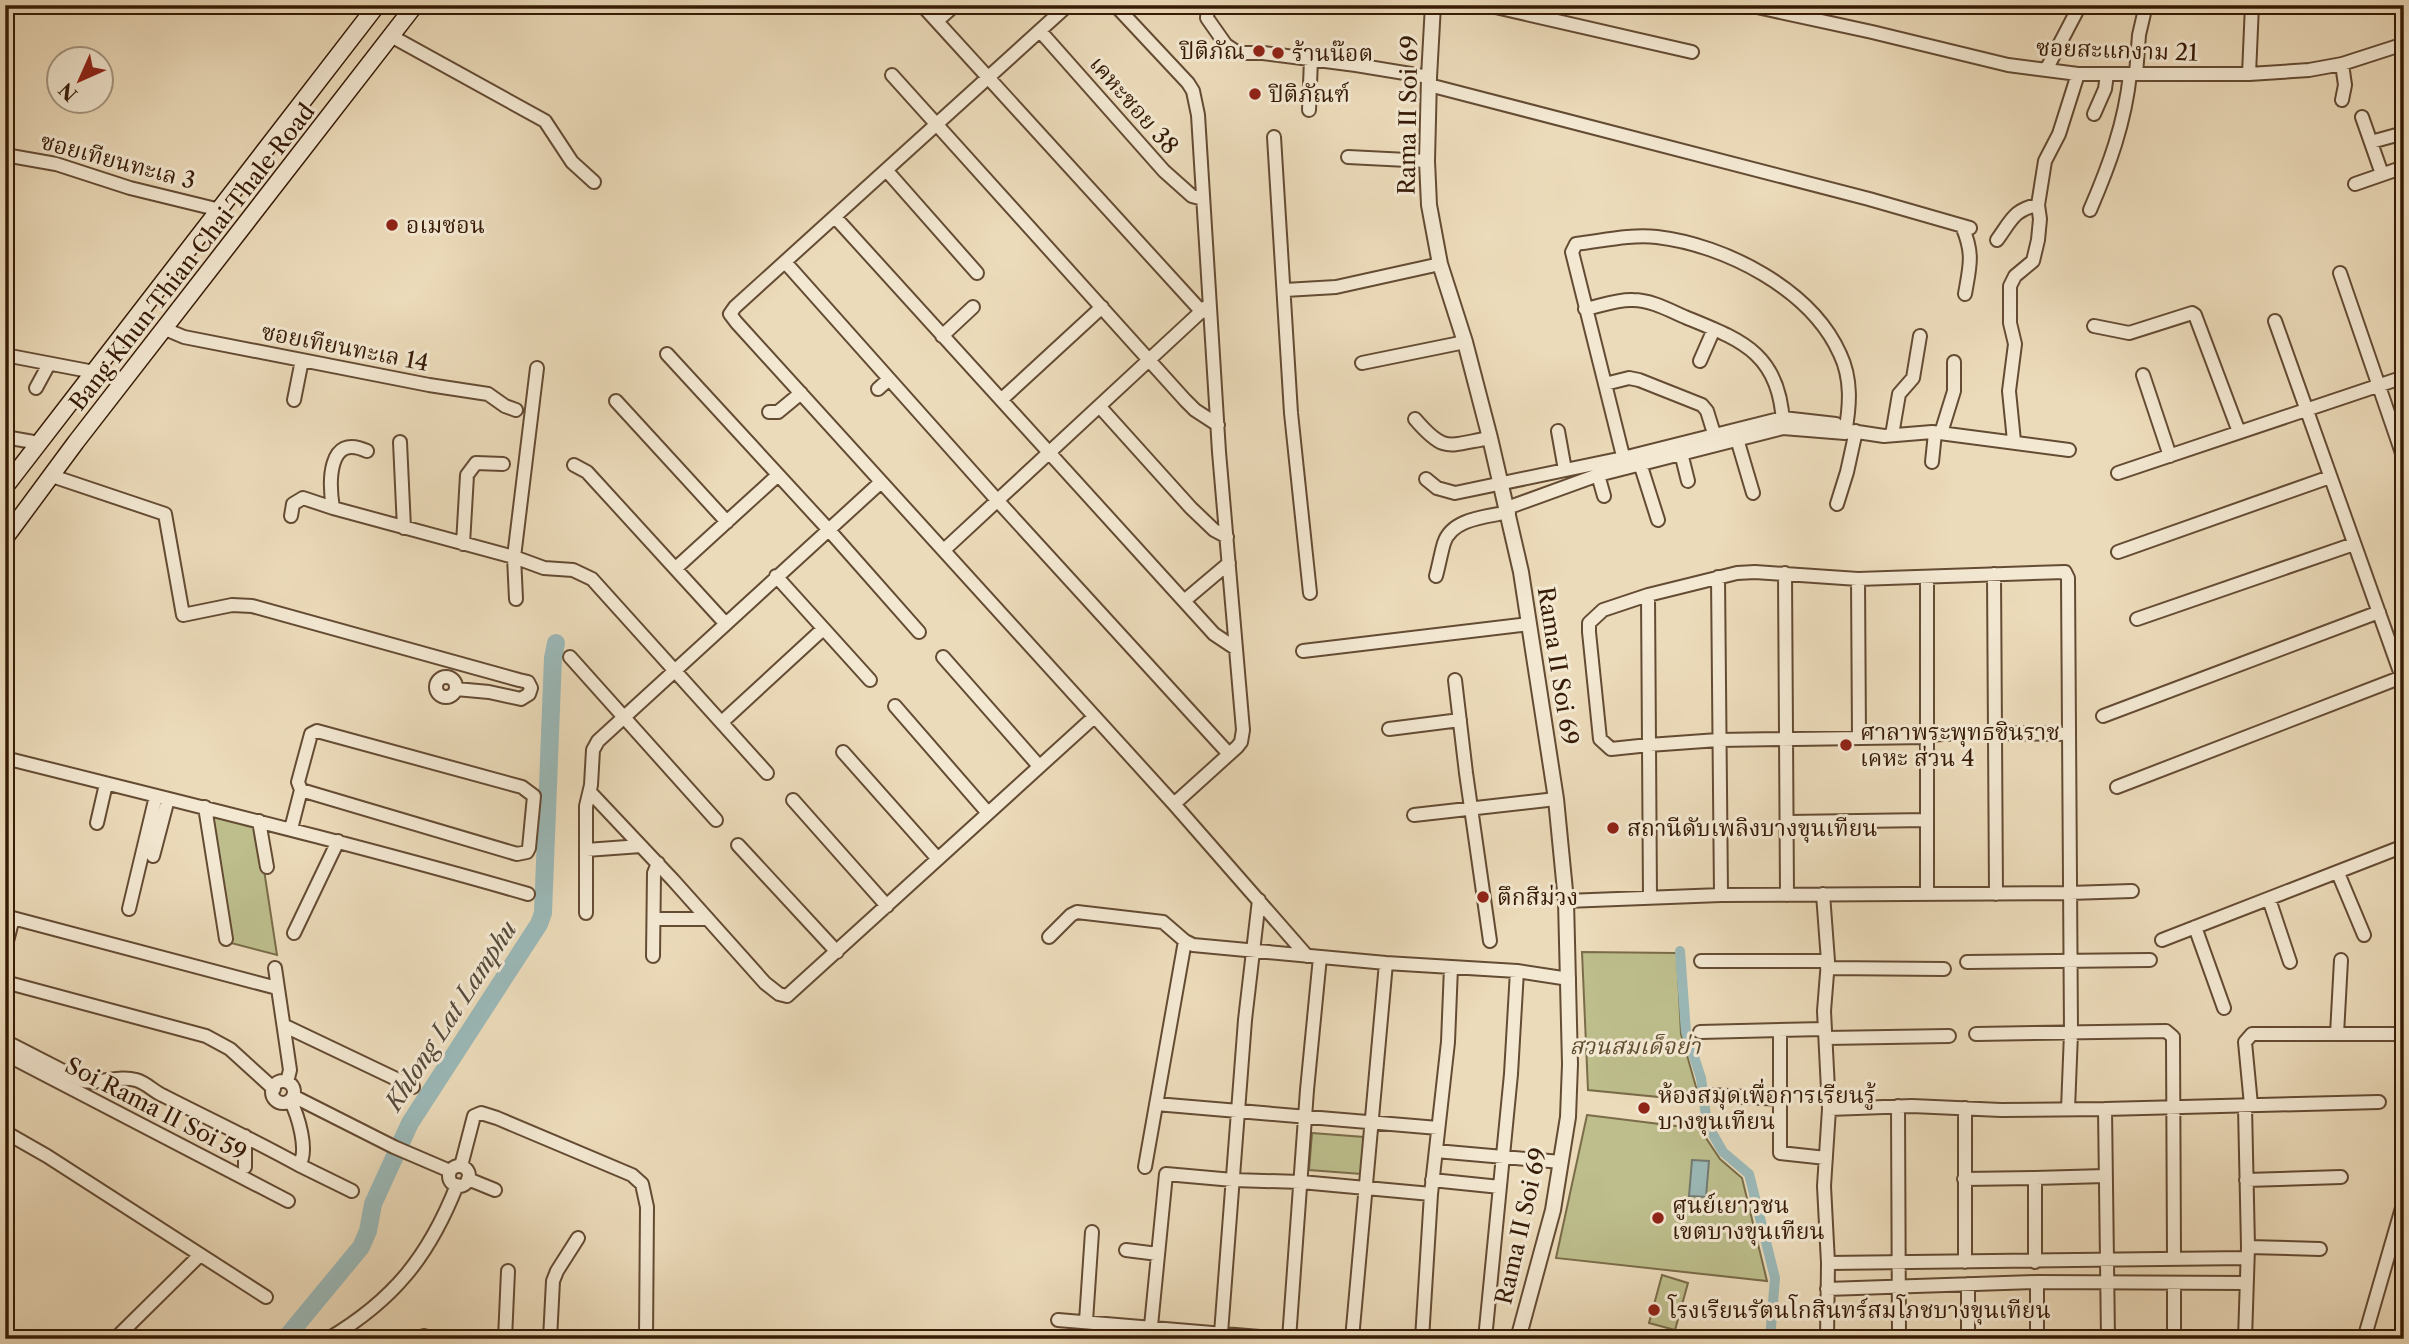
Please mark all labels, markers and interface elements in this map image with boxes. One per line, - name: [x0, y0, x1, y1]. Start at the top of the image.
- street label: ซอยสะแกงาม 21: [2035, 33, 2199, 67]
- street label: Rama II Soi 69: [1393, 35, 1423, 195]
- place label: ปิติภัณ: [1179, 37, 1245, 65]
- place label: ร้านน๊อต: [1292, 39, 1373, 67]
- marker: ปิติภัณ: [1251, 43, 1267, 59]
- marker: ร้านน๊อต: [1270, 45, 1286, 61]
- north arrow: [46, 46, 116, 116]
- street label: เคหะซอย 38: [1084, 50, 1184, 160]
- text: N: [54, 78, 82, 106]
- place label: ปิติภัณฑ์: [1268, 80, 1350, 108]
- marker: ปิติภัณฑ์: [1247, 86, 1263, 102]
- street label: Bang Khun Thian Chai Thale Road: [63, 98, 321, 416]
- street label: ซอยเทียนทะเล 3: [37, 127, 199, 195]
- place label: อเมซอน: [406, 211, 485, 239]
- marker: อเมซอน: [384, 217, 400, 233]
- street label: ซอยเทียนทะเล 14: [259, 317, 431, 377]
- street label: Rama II Soi 69: [1532, 585, 1584, 747]
- place label: ศาลาพระพุทธชินราช เคหะ ส่วน 4: [1860, 718, 2060, 772]
- marker: ศาลาพระพุทธชินราช เคหะ ส่วน 4: [1838, 737, 1854, 753]
- place label: สถานีดับเพลิงบางขุนเทียน: [1627, 814, 1878, 843]
- marker: สถานีดับเพลิงบางขุนเทียน: [1605, 820, 1621, 836]
- place label: ตึกสีม่วง: [1497, 883, 1578, 911]
- marker: ตึกสีม่วง: [1475, 889, 1491, 905]
- water label: Khlong Lat Lamphu: [378, 915, 523, 1117]
- park label: สวนสมเด็จย่า: [1569, 1032, 1701, 1060]
- street label: Soi Rama II Soi 59: [61, 1051, 251, 1167]
- place label: ห้องสมุดเพื่อการเรียนรู้ บางขุนเทียน: [1658, 1078, 1876, 1136]
- marker: ห้องสมุดเพื่อการเรียนรู้ บางขุนเทียน: [1636, 1100, 1652, 1116]
- street label: Rama II Soi 69: [1489, 1145, 1553, 1307]
- place label: ศูนย์เยาวชน เขตบางขุนเทียน: [1672, 1191, 1825, 1246]
- marker: ศูนย์เยาวชน เขตบางขุนเทียน: [1650, 1210, 1666, 1226]
- place label: โรงเรียนรัตนโกสินทร์สมโภชบางขุนเทียน: [1667, 1294, 2051, 1325]
- marker: โรงเรียนรัตนโกสินทร์สมโภชบางขุนเทียน: [1646, 1302, 1662, 1318]

